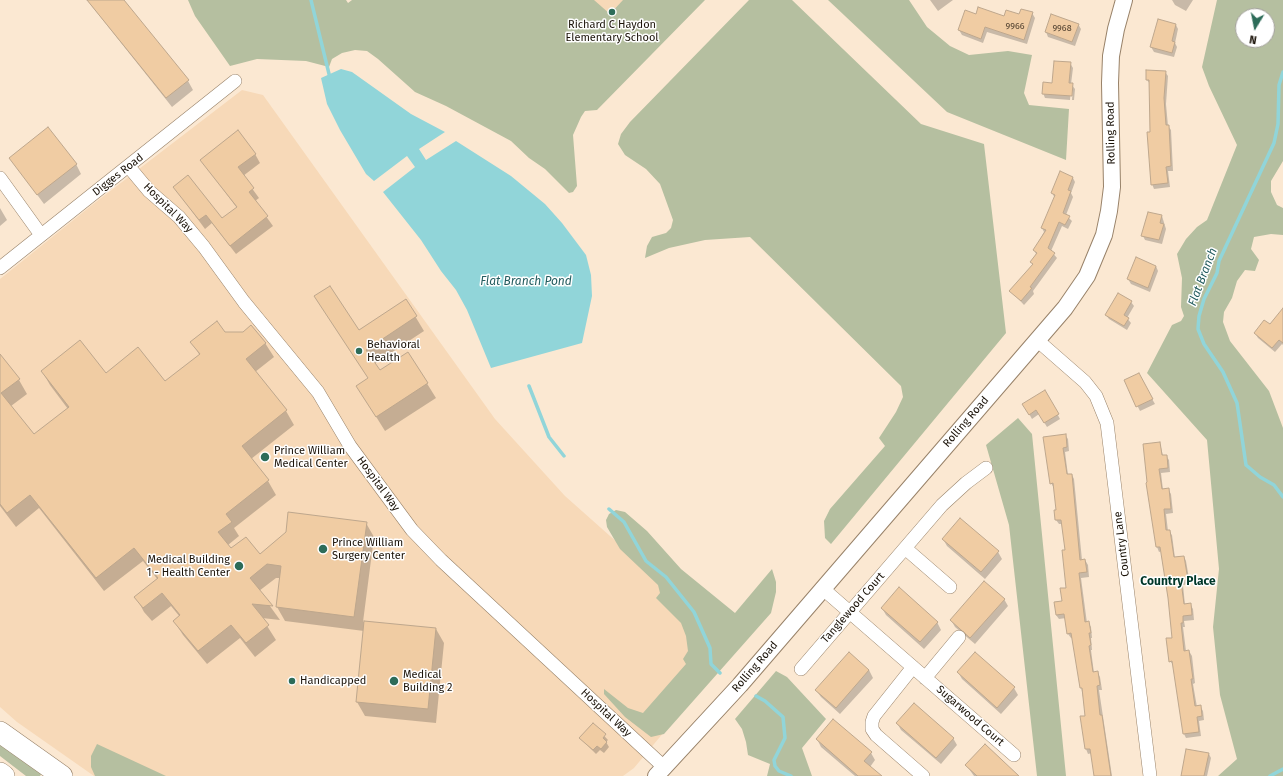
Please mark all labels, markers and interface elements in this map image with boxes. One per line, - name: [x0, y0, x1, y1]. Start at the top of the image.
- marker: Richard C Haydon Elementary School: [607, 7, 617, 17]
- north arrow: [1235, 8, 1275, 48]
- place label: Richard C Haydon Elementary School: [565, 18, 659, 44]
- house number: 9966: [1005, 21, 1025, 31]
- house number: 9968: [1052, 23, 1072, 33]
- text: N: [1248, 32, 1258, 46]
- street label: Rolling Road: [1104, 101, 1118, 165]
- street label: Digges Road: [90, 151, 146, 199]
- street label: Hospital Way: [141, 181, 195, 235]
- water label: Flat Branch: [1185, 246, 1221, 308]
- water label: Flat Branch Pond: [480, 275, 572, 289]
- place label: Behavioral Health: [367, 338, 420, 364]
- marker: Behavioral Health: [354, 346, 364, 356]
- street label: Rolling Road: [940, 394, 992, 450]
- place label: Prince William Medical Center: [274, 444, 348, 470]
- marker: Prince William Medical Center: [259, 451, 271, 463]
- street label: Hospital Way: [354, 454, 402, 514]
- street label: Country Lane: [1111, 511, 1133, 577]
- place label: Prince William Surgery Center: [332, 536, 405, 562]
- marker: Prince William Surgery Center: [317, 543, 329, 555]
- place label: Medical Building 1 - Health Center: [147, 553, 230, 579]
- marker: Medical Building 1 - Health Center: [233, 560, 245, 572]
- street label: Tanglewood Court: [819, 570, 887, 646]
- district label: Country Place: [1140, 575, 1216, 589]
- street label: Rolling Road: [729, 639, 781, 695]
- place label: Medical Building 2: [403, 668, 453, 694]
- place label: Handicapped: [300, 674, 366, 688]
- marker: Medical Building 2: [388, 675, 400, 687]
- marker: Handicapped: [287, 676, 297, 686]
- street label: Sugarwood Court: [933, 683, 1007, 749]
- street label: Hospital Way: [578, 686, 634, 740]

